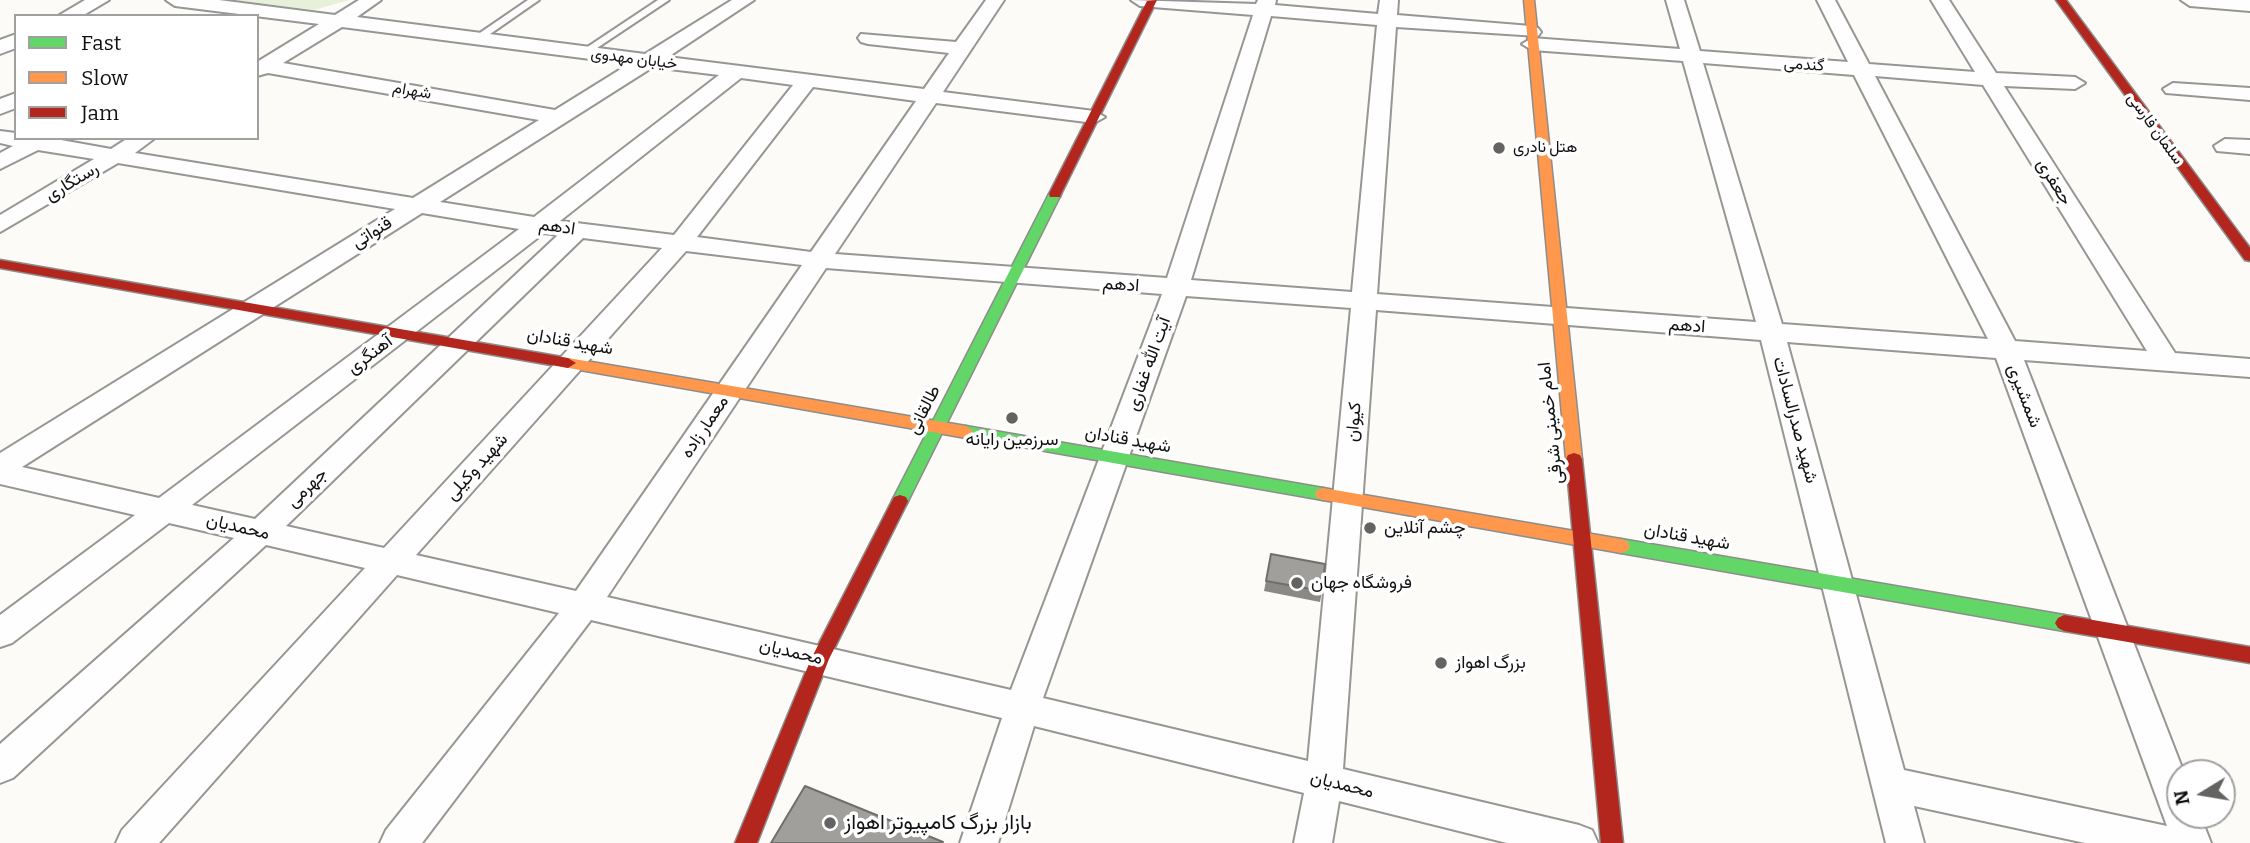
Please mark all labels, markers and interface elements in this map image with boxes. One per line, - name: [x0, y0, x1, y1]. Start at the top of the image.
- legend: [14, 14, 259, 140]
- text: Fast: [81, 30, 121, 56]
- street label: خیابان مهدوی: [590, 44, 678, 74]
- street label: گندمی: [1783, 54, 1825, 76]
- text: Slow: [81, 65, 128, 91]
- street label: شهرام: [391, 78, 433, 104]
- street label: سلمان فارسی: [2123, 89, 2187, 169]
- text: Jam: [81, 100, 119, 126]
- place label: هتل نادری: [1513, 138, 1577, 158]
- marker: هتل نادری: [1491, 140, 1507, 156]
- street label: جعفری: [2031, 155, 2077, 209]
- street label: رستگاری: [41, 158, 103, 206]
- street label: قنواتی: [348, 212, 396, 254]
- street label: ادهم: [537, 214, 577, 240]
- street label: ادهم: [1102, 273, 1140, 297]
- street label: آیت الله غفاری: [1122, 314, 1176, 414]
- street label: ادهم: [1668, 314, 1706, 338]
- street label: شهید قنادان: [525, 324, 615, 360]
- street label: آهنگری: [343, 331, 397, 379]
- street label: شهید صدرالسادات: [1768, 354, 1822, 486]
- street label: امام خمینی شرقی: [1534, 361, 1568, 485]
- street label: شمشیری: [2002, 361, 2046, 431]
- street label: طالقانی: [903, 382, 945, 438]
- street label: معمار زاده: [676, 392, 734, 462]
- street label: کیوان: [1342, 401, 1366, 443]
- marker: سرزمین رایانه: [1004, 410, 1020, 426]
- street label: شهید قنادان: [1083, 422, 1173, 458]
- street label: شهید وکیلی: [441, 429, 513, 505]
- place label: سرزمین رایانه: [966, 429, 1058, 451]
- street label: جهرمی: [282, 463, 332, 513]
- street label: محمدیان: [204, 509, 272, 545]
- place label: چشم آنلاین: [1384, 517, 1466, 539]
- street label: شهید قنادان: [1642, 519, 1732, 555]
- marker: چشم آنلاین: [1362, 520, 1378, 536]
- place label: فروشگاه جهان: [1311, 572, 1412, 594]
- marker: فروشگاه جهان: [1289, 575, 1305, 591]
- street label: محمدیان: [757, 634, 825, 670]
- place label: بزرگ اهواز: [1455, 652, 1526, 674]
- marker: بزرگ اهواز: [1433, 655, 1449, 671]
- north arrow: [2166, 759, 2236, 829]
- street label: محمدیان: [1308, 767, 1376, 803]
- text: N: [2169, 788, 2195, 807]
- place label: بازار بزرگ کامپیوتر اهواز: [844, 810, 1032, 836]
- marker: بازار بزرگ کامپیوتر اهواز: [822, 815, 838, 831]

